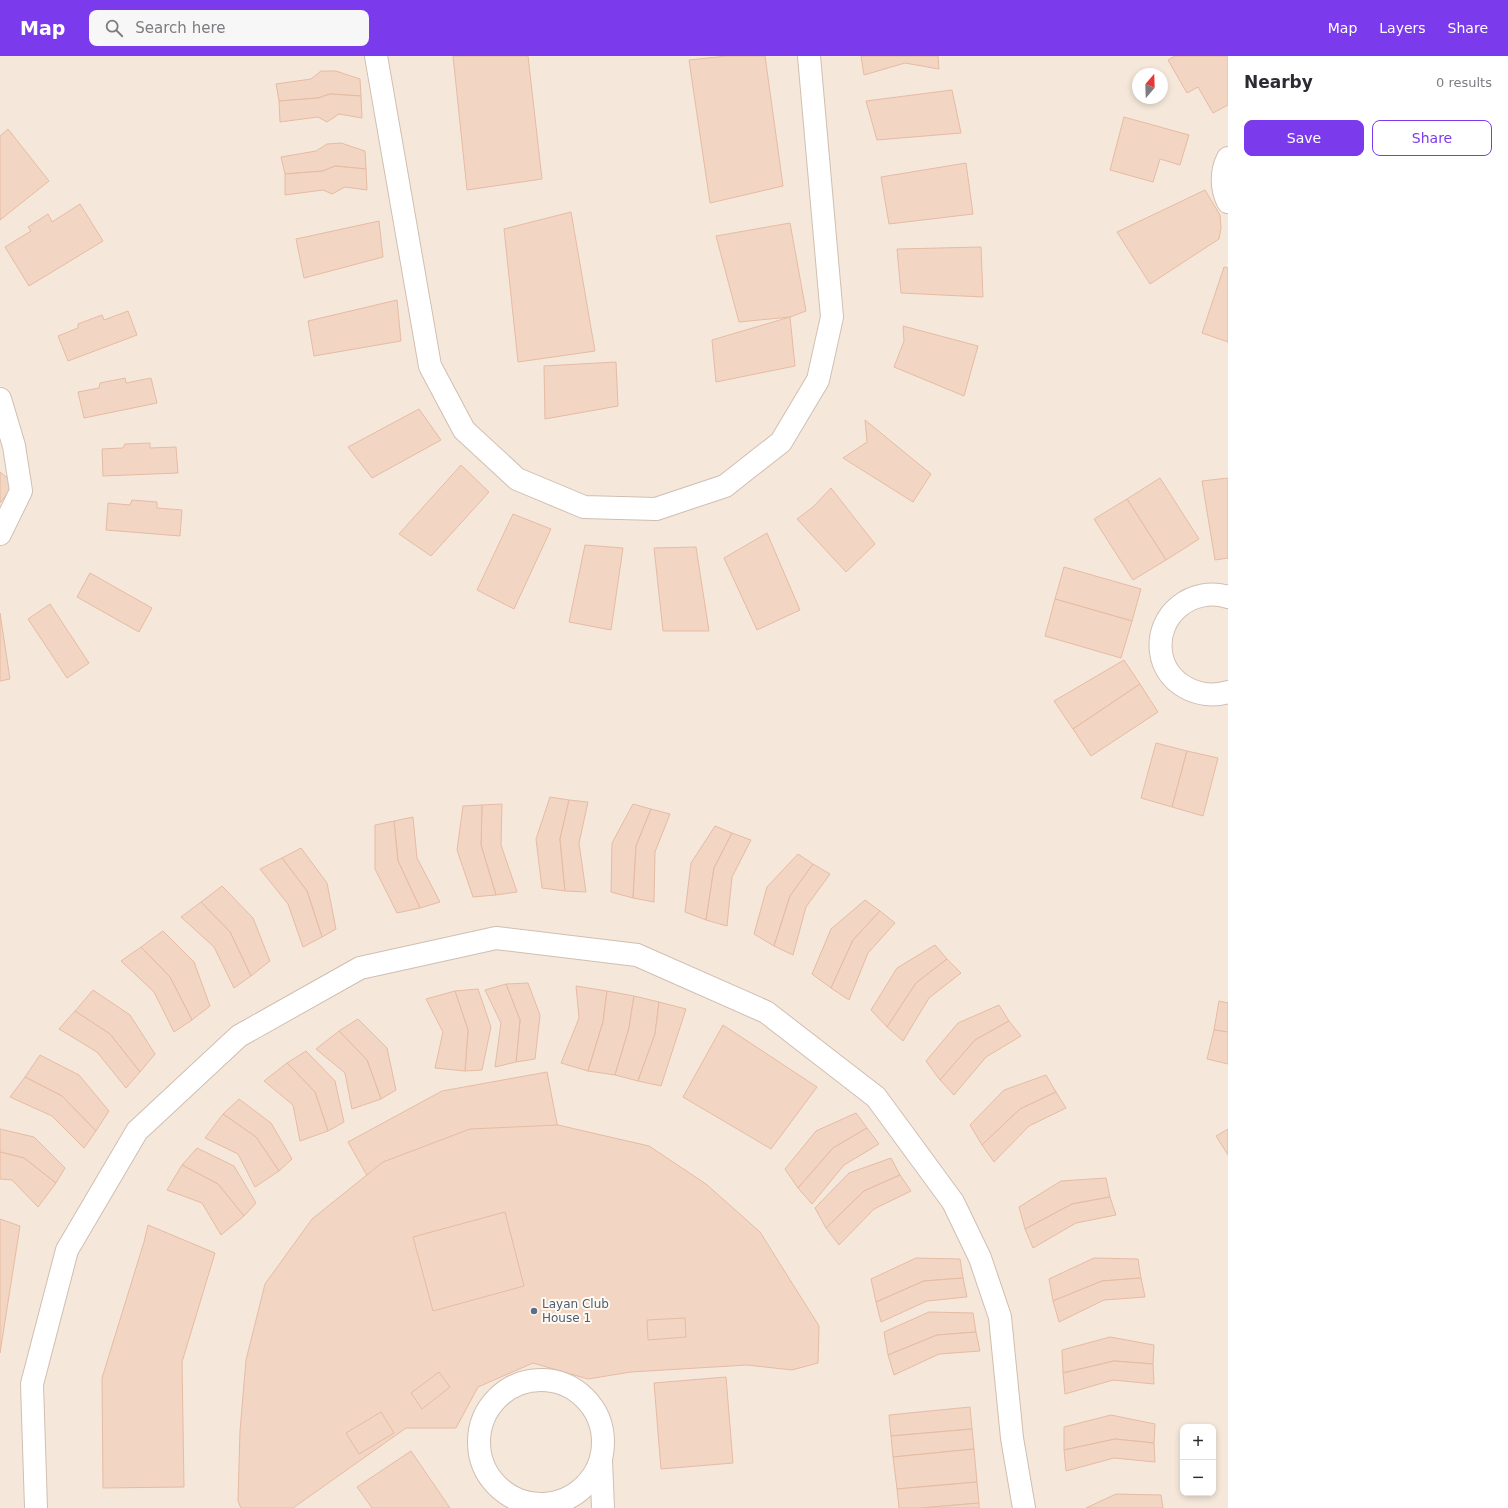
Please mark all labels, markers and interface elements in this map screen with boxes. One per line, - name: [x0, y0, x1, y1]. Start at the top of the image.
- search box: [89, 10, 369, 46]
- text: Map: [20, 17, 65, 39]
- icon: search: [103, 17, 125, 39]
- text: Search here: [135, 19, 225, 37]
- text: Map: [1328, 20, 1357, 36]
- text: Layers: [1379, 20, 1426, 36]
- text: Share: [1448, 20, 1488, 36]
- north arrow: [1132, 68, 1168, 104]
- text: Nearby: [1244, 72, 1313, 92]
- text: 0 results: [1436, 75, 1492, 90]
- button: Save: [1244, 120, 1364, 156]
- button: Share: [1372, 120, 1492, 156]
- place label: Layan Club House 1: [542, 1297, 609, 1325]
- marker: Layan Club House 1: [529, 1306, 539, 1316]
- map controls: [1180, 1424, 1216, 1496]
- button: +: [1180, 1424, 1216, 1460]
- button: −: [1180, 1460, 1216, 1496]

